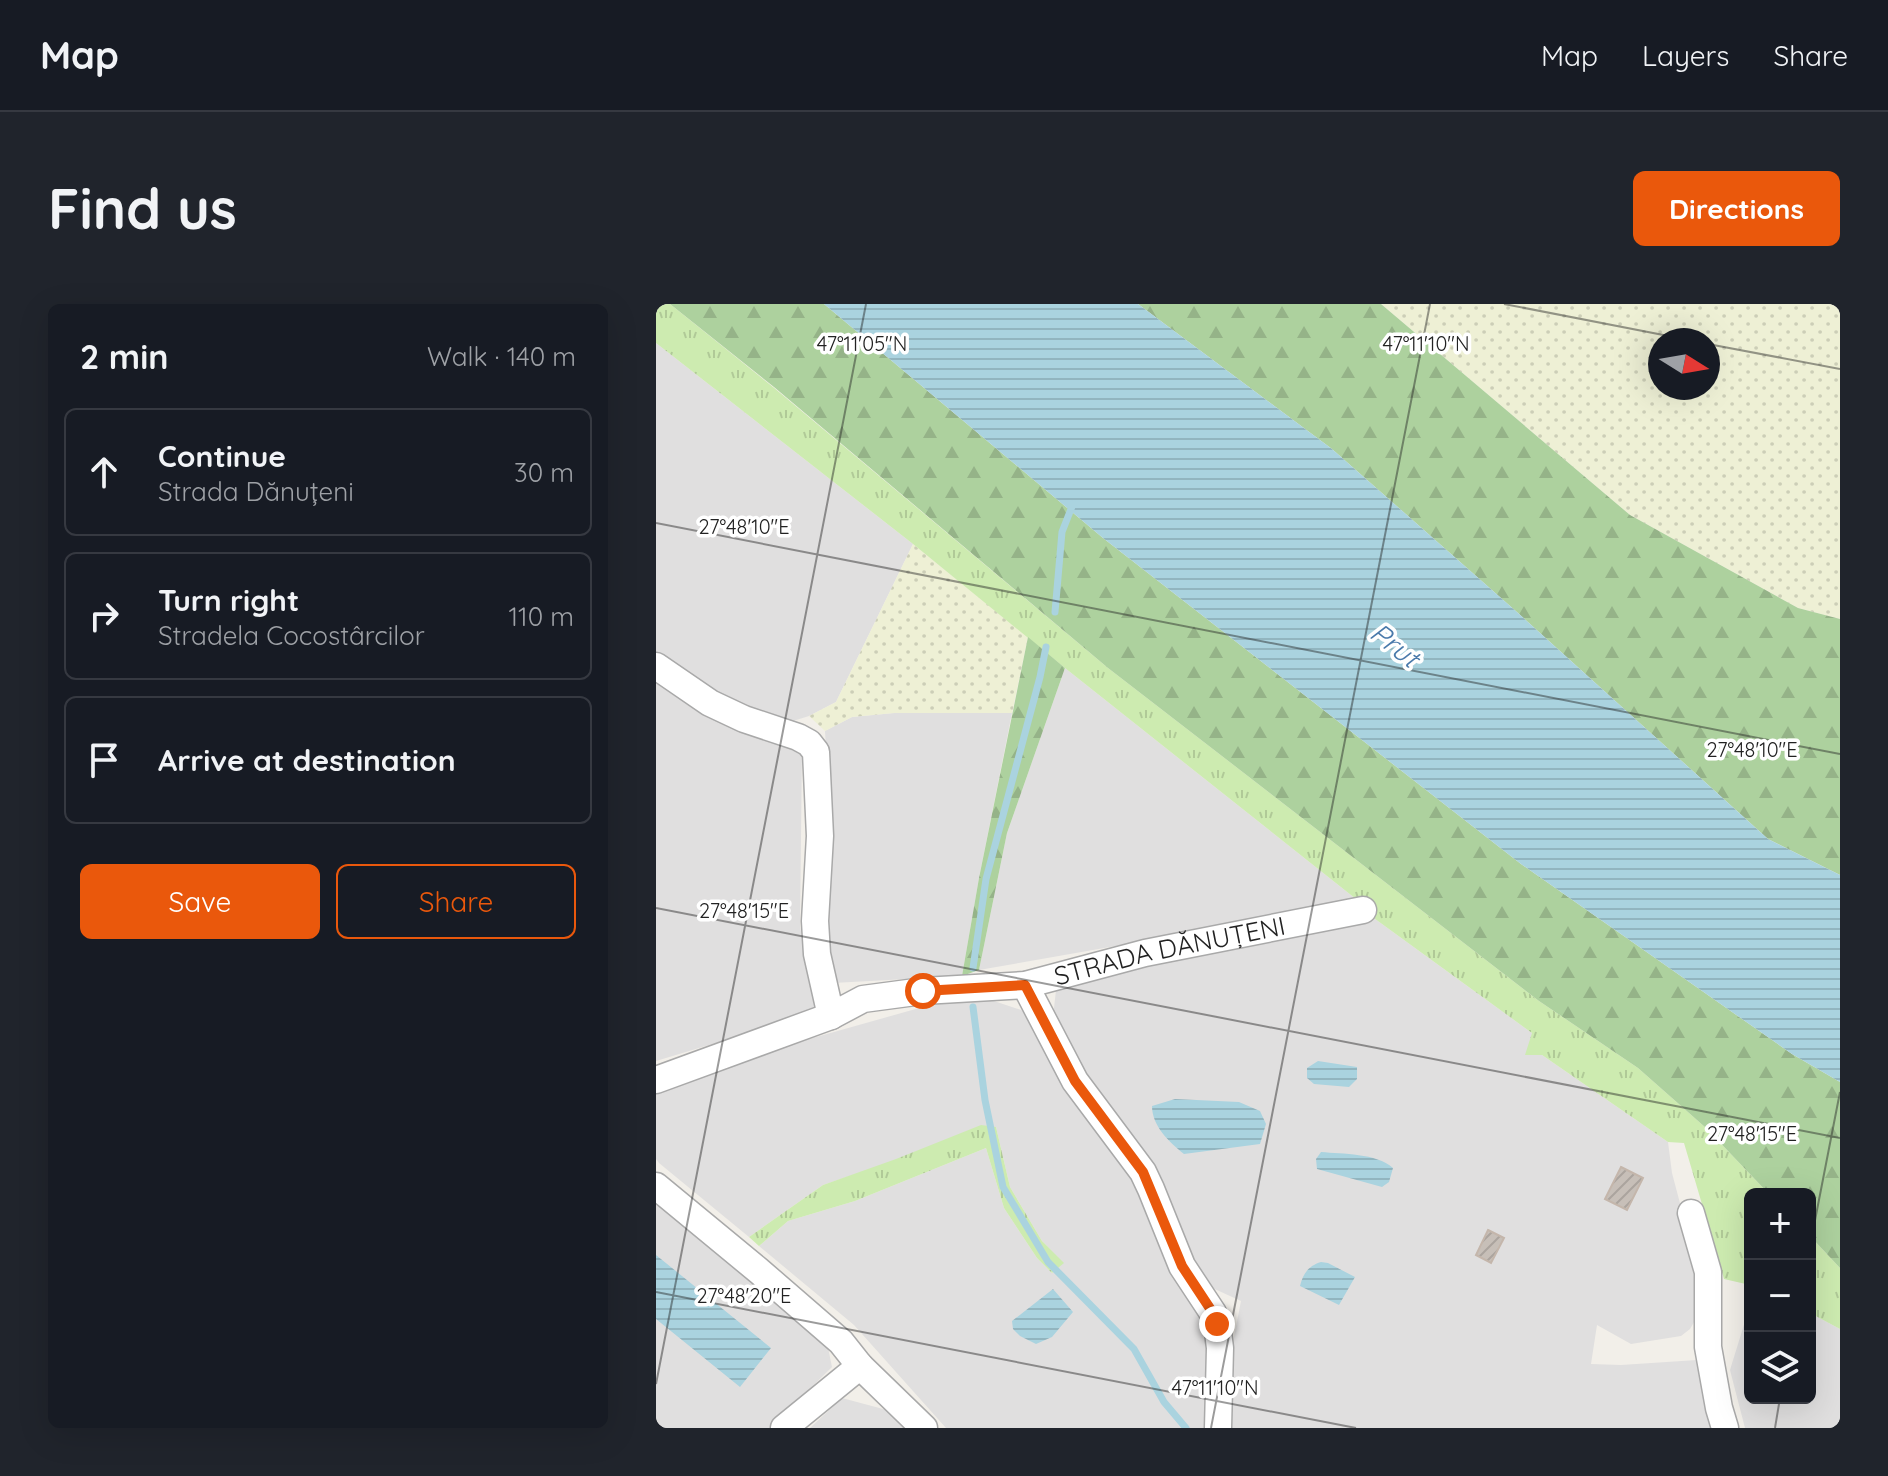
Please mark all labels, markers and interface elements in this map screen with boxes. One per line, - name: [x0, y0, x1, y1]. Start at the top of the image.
- text: Map: [40, 31, 119, 79]
- text: Map: [1541, 38, 1598, 73]
- text: Layers: [1642, 38, 1729, 73]
- text: Share: [1773, 38, 1848, 73]
- button: Directions: [1633, 171, 1840, 246]
- text: Find us: [48, 173, 237, 243]
- north arrow: [1648, 328, 1720, 400]
- text: 47°11'05"N: [817, 331, 907, 356]
- text: 47°11'10"N: [1382, 331, 1470, 356]
- text: 2 min: [80, 335, 169, 378]
- text: Walk · 140 m: [427, 340, 576, 373]
- text: Continue: [158, 437, 286, 475]
- icon: ahead: [82, 450, 126, 494]
- text: 30 m: [514, 456, 574, 489]
- text: Strada Dănuțeni: [158, 475, 354, 508]
- text: 27°48'10"E: [698, 514, 790, 539]
- text: Turn right: [158, 581, 299, 619]
- icon: right: [82, 594, 126, 638]
- text: 110 m: [508, 600, 574, 633]
- water label: Prut: [1364, 615, 1430, 677]
- text: Stradela Cocostârcilor: [158, 619, 425, 652]
- text: 27°48'10"E: [1706, 737, 1798, 762]
- icon: arrive: [82, 738, 126, 782]
- text: Arrive at destination: [158, 741, 456, 779]
- button: Save: [80, 864, 320, 939]
- button: Share: [336, 864, 576, 939]
- text: 27°48'15"E: [699, 898, 789, 923]
- street label: STRADA DĂNUȚENI: [1050, 909, 1288, 993]
- route start: [905, 973, 941, 1009]
- text: 27°48'15"E: [1707, 1121, 1797, 1146]
- map controls: [1744, 1188, 1816, 1404]
- button: +: [1744, 1188, 1816, 1260]
- button: −: [1744, 1260, 1816, 1332]
- text: 27°48'20"E: [697, 1283, 791, 1308]
- route end: [1199, 1306, 1235, 1342]
- button: layers: [1744, 1332, 1816, 1404]
- text: 47°11'10"N: [1171, 1375, 1259, 1400]

